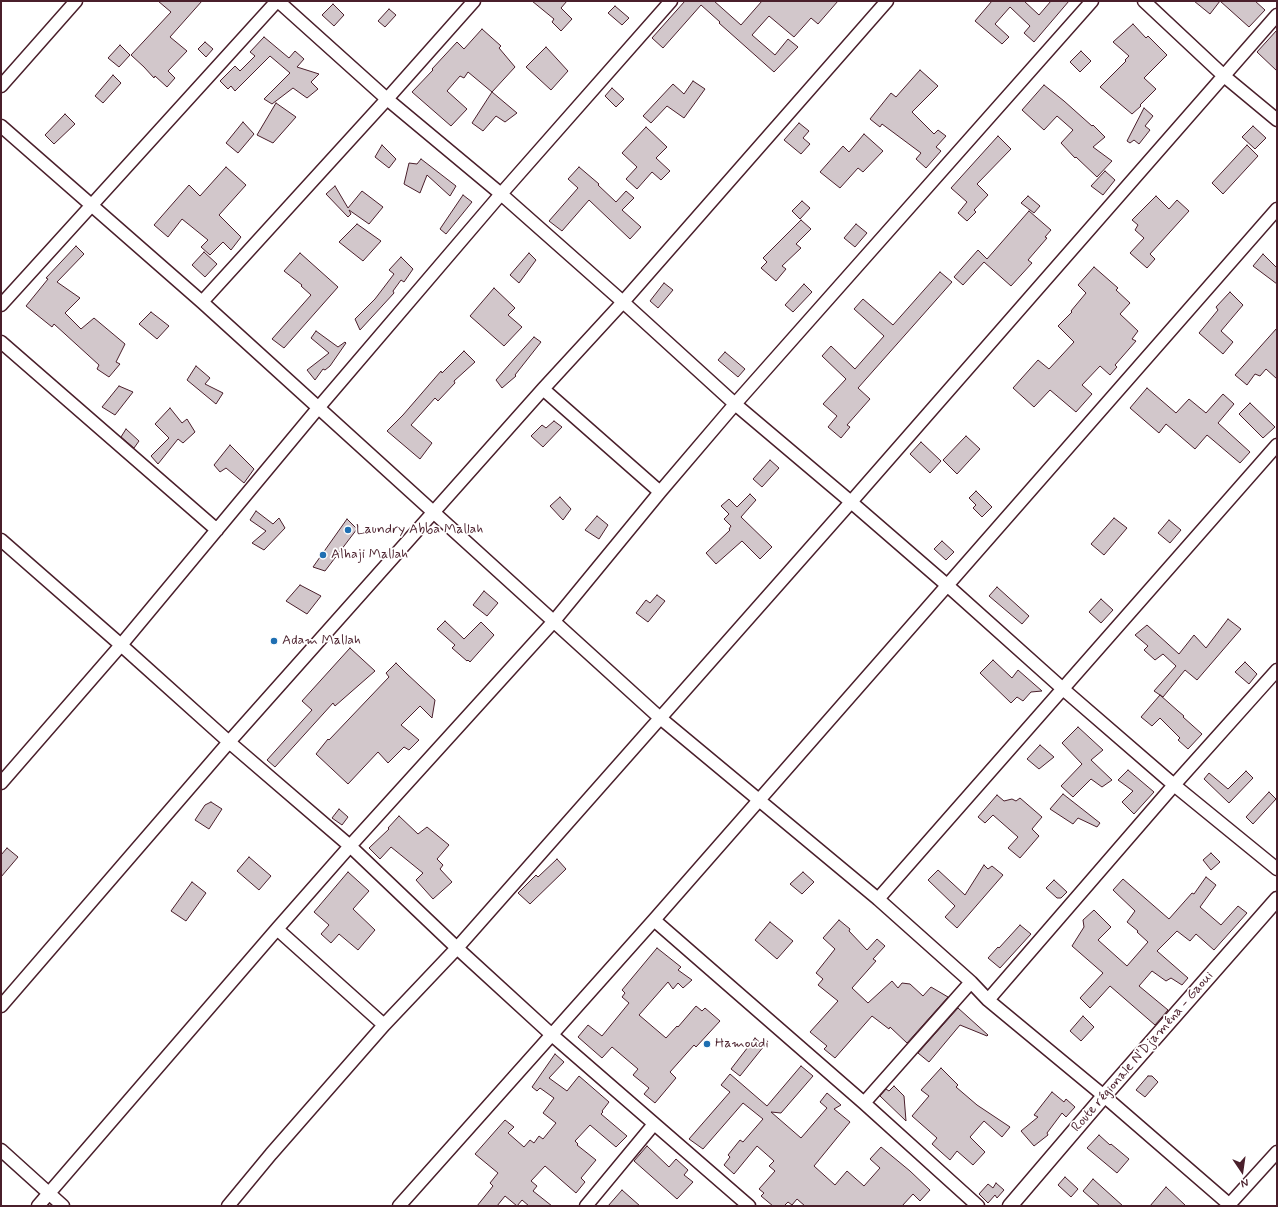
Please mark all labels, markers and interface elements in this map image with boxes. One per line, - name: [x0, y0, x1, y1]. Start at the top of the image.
- place label: Laundry Abba Mallah: [356, 522, 483, 538]
- marker: Laundry Abba Mallah: [343, 525, 353, 535]
- place label: Alhaji Mallah: [331, 547, 408, 563]
- marker: Alhaji Mallah: [318, 550, 328, 560]
- place label: Adam Mallah: [282, 633, 361, 649]
- marker: Adam Mallah: [269, 636, 279, 646]
- street label: Route régionale N'Djaména - Gaoui: [1069, 968, 1217, 1136]
- place label: Hamoudi: [715, 1036, 769, 1052]
- marker: Hamoudi: [702, 1039, 712, 1049]
- north arrow: [1222, 1151, 1262, 1191]
- text: N: [1240, 1175, 1250, 1190]

